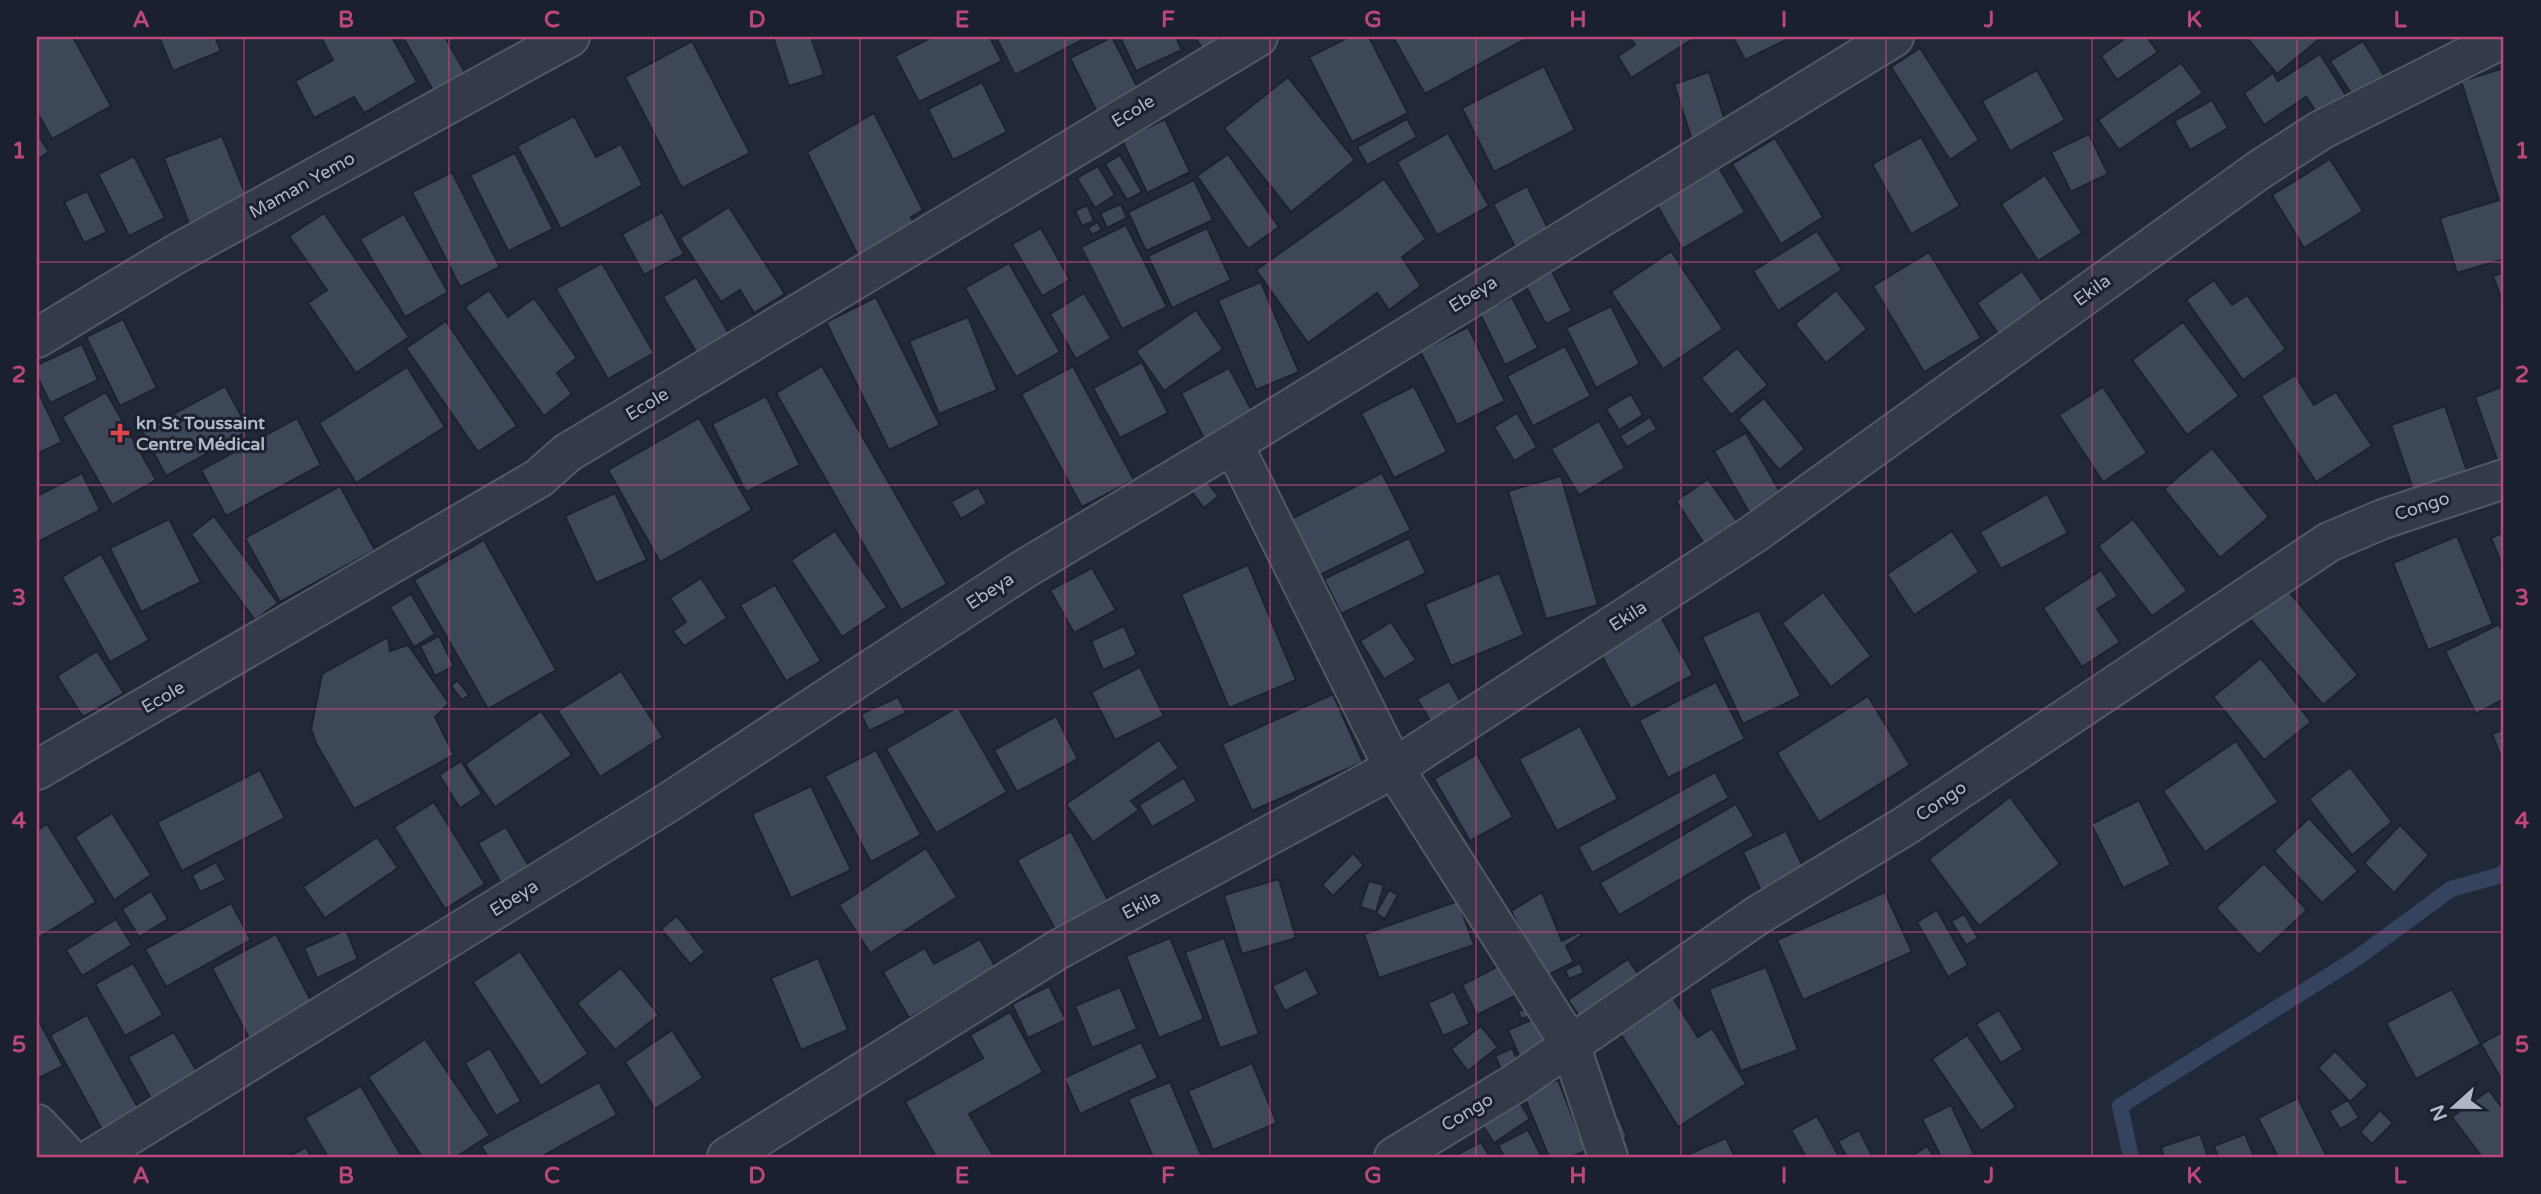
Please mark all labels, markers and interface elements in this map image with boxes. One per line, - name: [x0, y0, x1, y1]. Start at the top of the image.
- text: A: [132, 6, 150, 34]
- text: B: [338, 6, 354, 34]
- text: C: [544, 6, 560, 34]
- text: D: [748, 6, 766, 34]
- text: E: [955, 6, 969, 34]
- text: F: [1161, 6, 1175, 34]
- text: G: [1364, 6, 1382, 34]
- text: H: [1569, 6, 1587, 34]
- text: I: [1781, 6, 1787, 34]
- text: J: [1983, 6, 1994, 34]
- text: K: [2186, 6, 2202, 34]
- text: L: [2393, 6, 2407, 34]
- street label: Ecole: [1107, 90, 1159, 132]
- text: 1: [12, 137, 26, 165]
- text: 1: [2515, 137, 2529, 165]
- street label: Maman Yemo: [245, 147, 359, 223]
- street label: Ekila: [2069, 269, 2115, 311]
- street label: Ebeya: [1445, 271, 1501, 317]
- text: 2: [12, 361, 26, 389]
- text: 2: [2515, 361, 2529, 389]
- street label: Ecole: [621, 383, 673, 425]
- place label: kn St Toussaint Centre Médical: [136, 412, 265, 455]
- marker: kn St Toussaint Centre Médical: [110, 423, 130, 443]
- street label: Congo: [2392, 487, 2452, 525]
- street label: Ebeya: [962, 567, 1018, 615]
- text: 3: [12, 584, 26, 612]
- text: 3: [2515, 584, 2529, 612]
- street label: Ekila: [1605, 596, 1651, 636]
- street label: Ecole: [137, 676, 189, 718]
- street label: Congo: [1911, 776, 1971, 826]
- text: 4: [12, 807, 27, 835]
- text: 4: [2515, 807, 2530, 835]
- street label: Ebeya: [486, 875, 542, 921]
- street label: Ekila: [1118, 886, 1164, 924]
- text: 5: [12, 1031, 26, 1059]
- text: 5: [2515, 1031, 2529, 1059]
- north arrow: [2418, 1072, 2488, 1142]
- street label: Congo: [1437, 1088, 1497, 1136]
- text: N: [2426, 1102, 2452, 1124]
- text: A: [132, 1162, 150, 1190]
- text: B: [338, 1162, 354, 1190]
- text: C: [544, 1162, 560, 1190]
- text: D: [748, 1162, 766, 1190]
- text: E: [955, 1162, 969, 1190]
- text: F: [1161, 1162, 1175, 1190]
- text: G: [1364, 1162, 1382, 1190]
- text: H: [1569, 1162, 1587, 1190]
- text: I: [1781, 1162, 1787, 1190]
- text: J: [1983, 1162, 1994, 1190]
- text: K: [2186, 1162, 2202, 1190]
- text: L: [2393, 1162, 2407, 1190]

